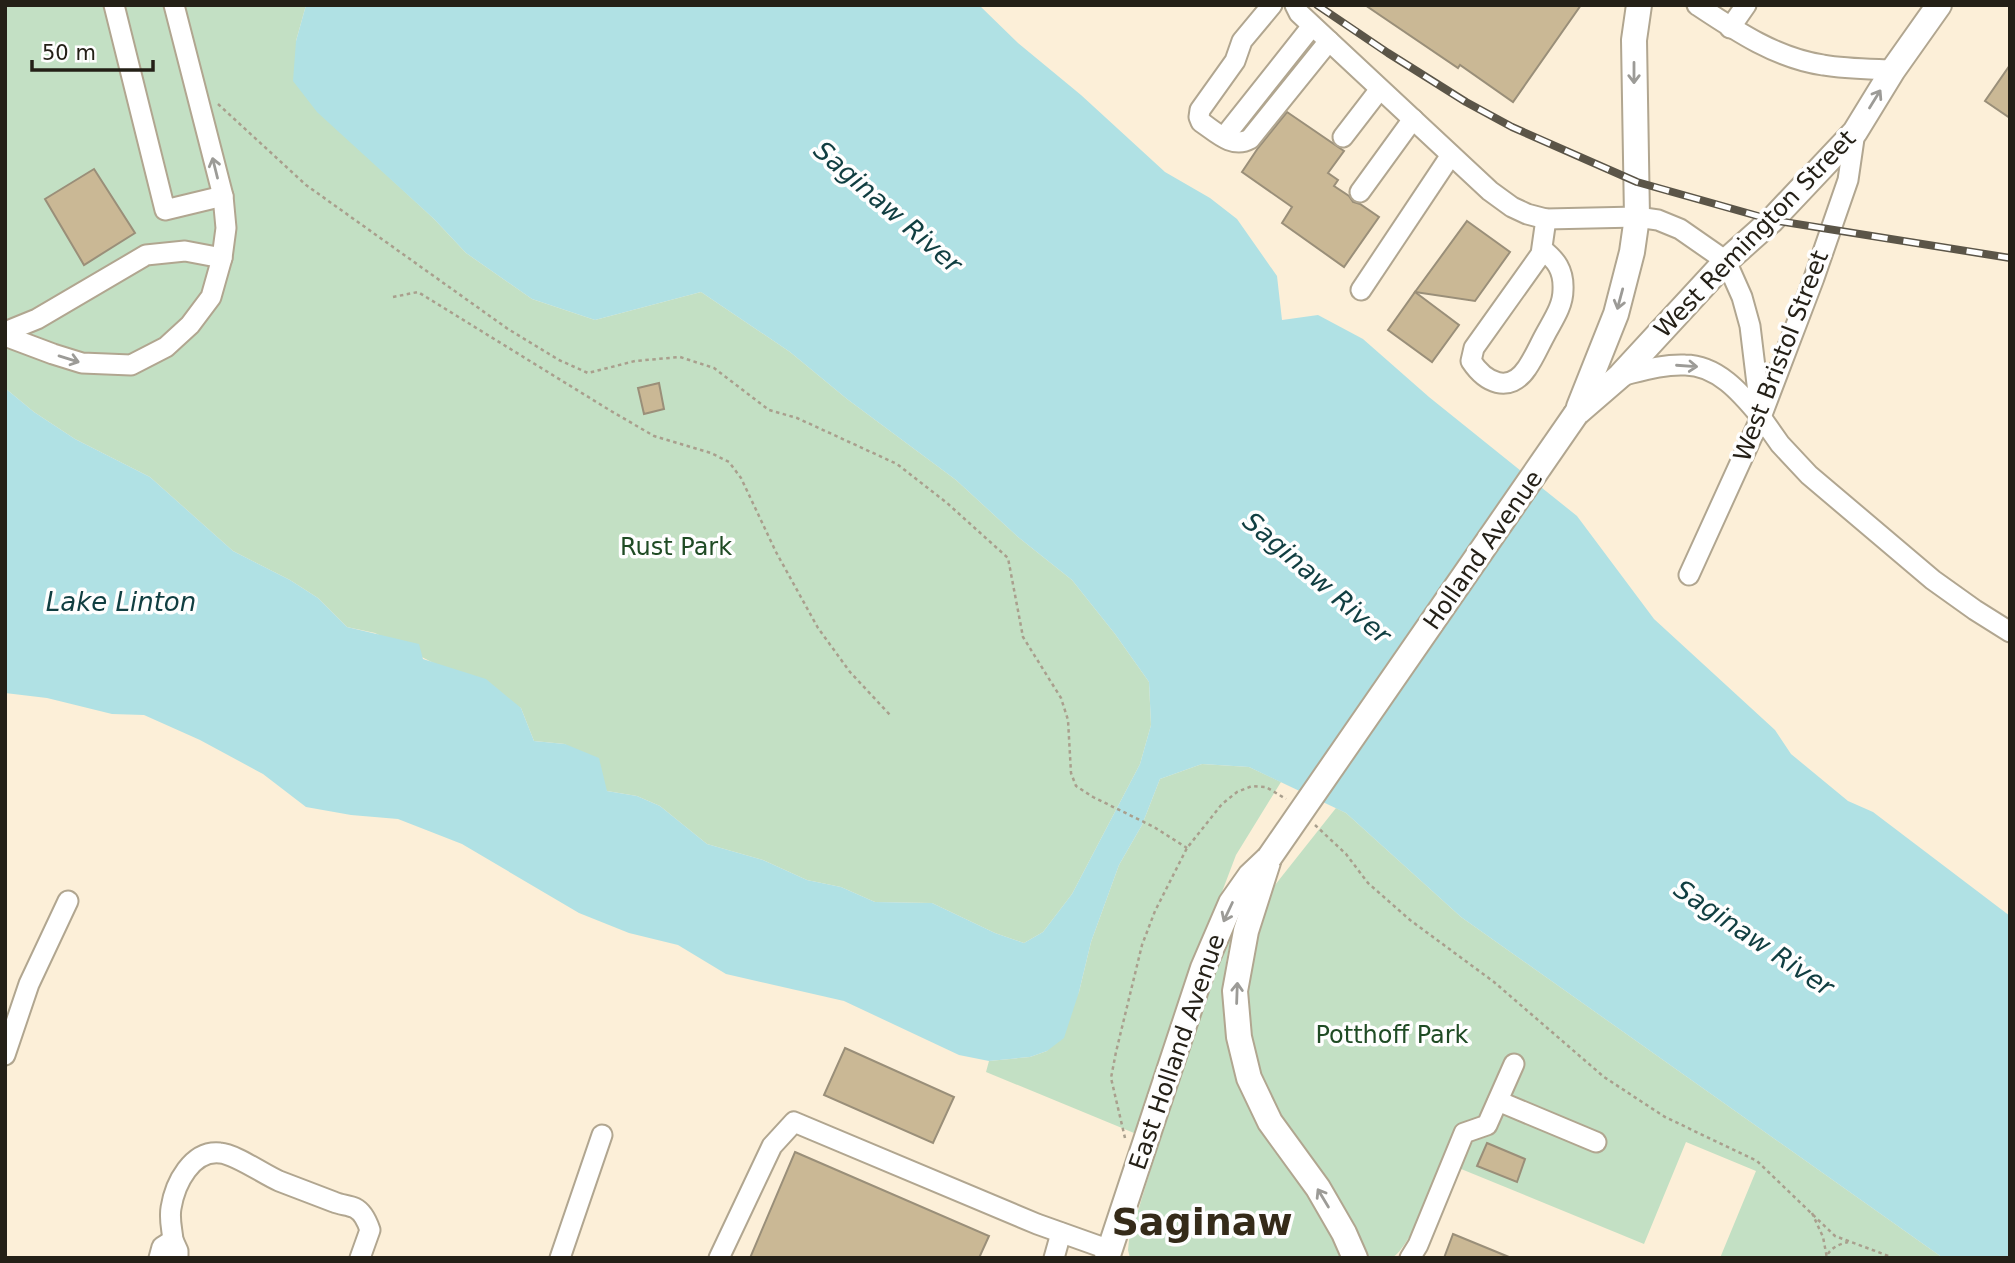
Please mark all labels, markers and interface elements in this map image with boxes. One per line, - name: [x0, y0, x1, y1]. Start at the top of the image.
- scale bar: [32, 28, 152, 72]
- text: 50 m: [42, 41, 96, 65]
- one-way arrow: [1627, 61, 1641, 84]
- one-way arrow: [1869, 90, 1883, 110]
- street label: West Remington Street: [1649, 125, 1861, 343]
- water label: Saginaw River: [808, 135, 970, 281]
- one-way arrow: [208, 157, 221, 179]
- street label: West Bristol Street: [1728, 247, 1834, 465]
- one-way arrow: [1613, 287, 1626, 310]
- one-way arrow: [58, 354, 80, 367]
- one-way arrow: [1675, 360, 1698, 373]
- street label: Holland Avenue: [1418, 465, 1548, 635]
- water label: Saginaw River: [1237, 506, 1399, 652]
- park label: Rust Park: [620, 533, 732, 561]
- water label: Lake Linton: [46, 587, 196, 617]
- water label: Saginaw River: [1669, 874, 1841, 1004]
- one-way arrow: [1221, 901, 1234, 922]
- street label: East Holland Avenue: [1123, 930, 1231, 1174]
- one-way arrow: [1230, 982, 1243, 1005]
- park label: Potthoff Park: [1315, 1021, 1469, 1049]
- one-way arrow: [1316, 1188, 1330, 1208]
- district label: Saginaw: [1111, 1200, 1293, 1244]

